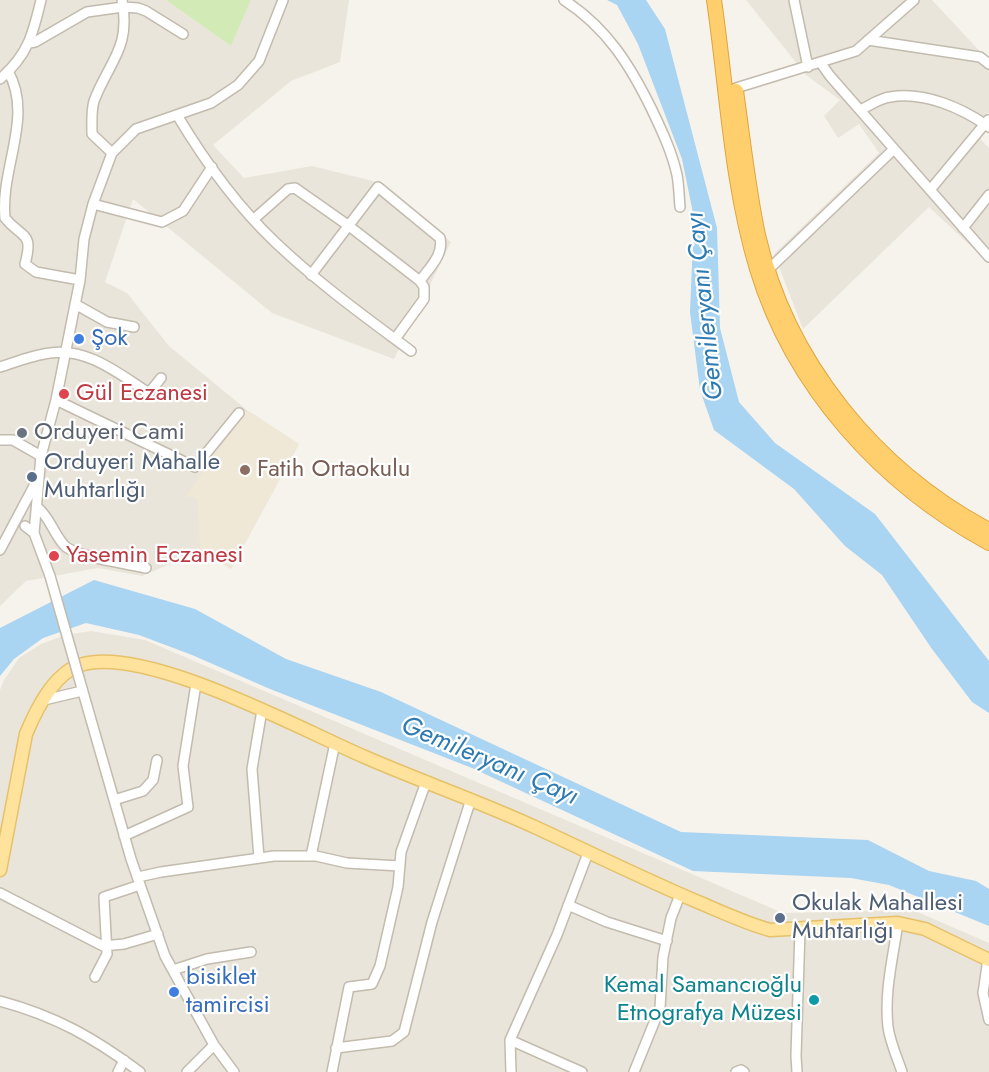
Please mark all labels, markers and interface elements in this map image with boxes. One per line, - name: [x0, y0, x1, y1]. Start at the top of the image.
- water label: Gemileryanı Çayı: [681, 210, 731, 402]
- place label: Şok: [91, 325, 128, 353]
- marker: Şok: [72, 332, 86, 346]
- place label: Gül Eczanesi: [76, 380, 208, 408]
- marker: Gül Eczanesi: [57, 387, 71, 401]
- place label: Orduyeri Cami: [34, 419, 185, 447]
- marker: Orduyeri Cami: [15, 426, 29, 440]
- place label: Orduyeri Mahalle Muhtarlığı: [44, 449, 220, 505]
- place label: Fatih Ortaokulu: [257, 456, 410, 484]
- marker: Fatih Ortaokulu: [238, 463, 252, 477]
- marker: Orduyeri Mahalle Muhtarlığı: [25, 470, 39, 484]
- place label: Yasemin Eczanesi: [66, 542, 244, 570]
- marker: Yasemin Eczanesi: [47, 549, 61, 563]
- water label: Gemileryanı Çayı: [396, 711, 582, 813]
- place label: Okulak Mahallesi Muhtarlığı: [792, 890, 963, 946]
- marker: Okulak Mahallesi Muhtarlığı: [773, 911, 787, 925]
- place label: bisiklet tamircisi: [186, 964, 270, 1020]
- place label: Kemal Samancıoğlu Etnografya Müzesi: [604, 972, 802, 1028]
- marker: bisiklet tamircisi: [167, 985, 181, 999]
- marker: Kemal Samancıoğlu Etnografya Müzesi: [807, 993, 821, 1007]

